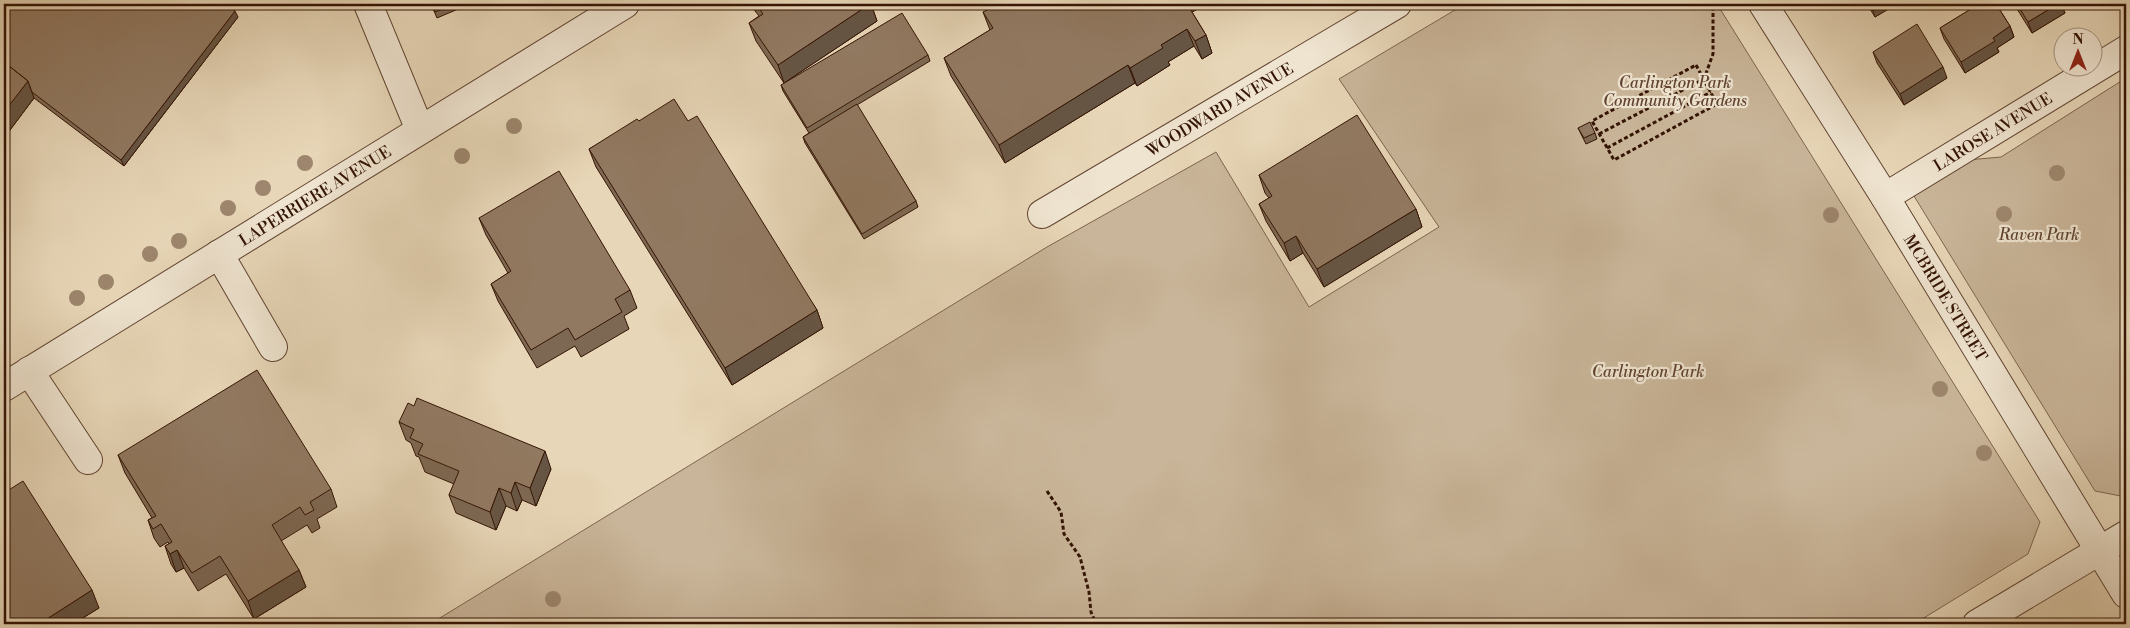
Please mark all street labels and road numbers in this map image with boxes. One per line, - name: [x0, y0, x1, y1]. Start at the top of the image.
- street label: WOODWARD AVENUE: [1142, 59, 1297, 162]
- street label: LAROSE AVENUE: [1930, 88, 2056, 176]
- street label: LAPERRIERE AVENUE: [235, 142, 395, 251]
- street label: MCBRIDE STREET: [1899, 231, 1991, 365]

